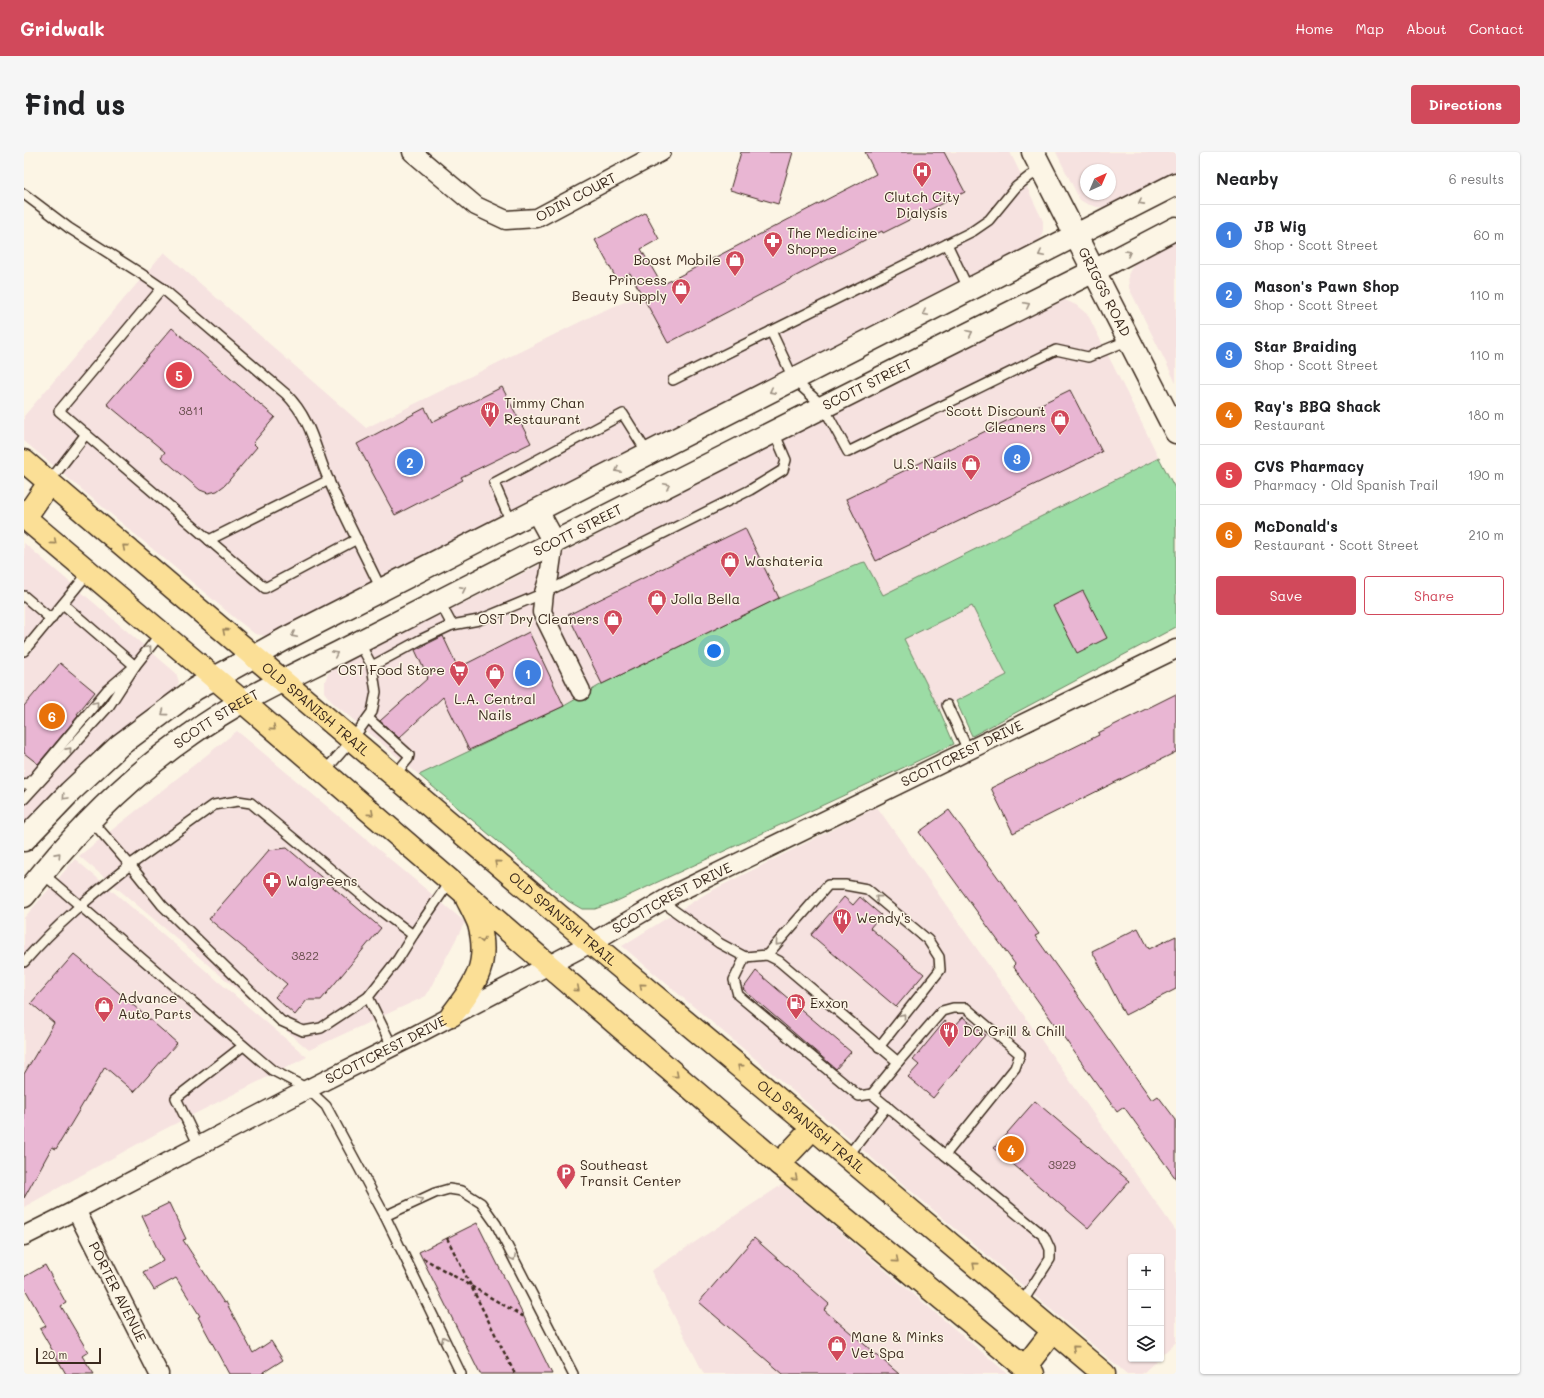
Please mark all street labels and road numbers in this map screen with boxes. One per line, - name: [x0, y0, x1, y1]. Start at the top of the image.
- street label: ODIN COURT: [532, 167, 620, 226]
- street label: GRIGGS ROAD: [1074, 244, 1136, 340]
- street label: SCOTT STREET: [819, 354, 915, 414]
- street label: SCOTT STREET: [530, 499, 626, 560]
- street label: OLD SPANISH TRAIL: [258, 657, 375, 761]
- street label: SCOTT STREET: [169, 684, 262, 753]
- street label: SCOTTCREST DRIVE: [897, 715, 1026, 791]
- street label: SCOTTCREST DRIVE: [608, 857, 735, 938]
- street label: OLD SPANISH TRAIL: [505, 867, 622, 970]
- street label: SCOTTCREST DRIVE: [322, 1011, 450, 1088]
- street label: OLD SPANISH TRAIL: [753, 1075, 870, 1178]
- street label: PORTER AVENUE: [85, 1238, 151, 1345]

